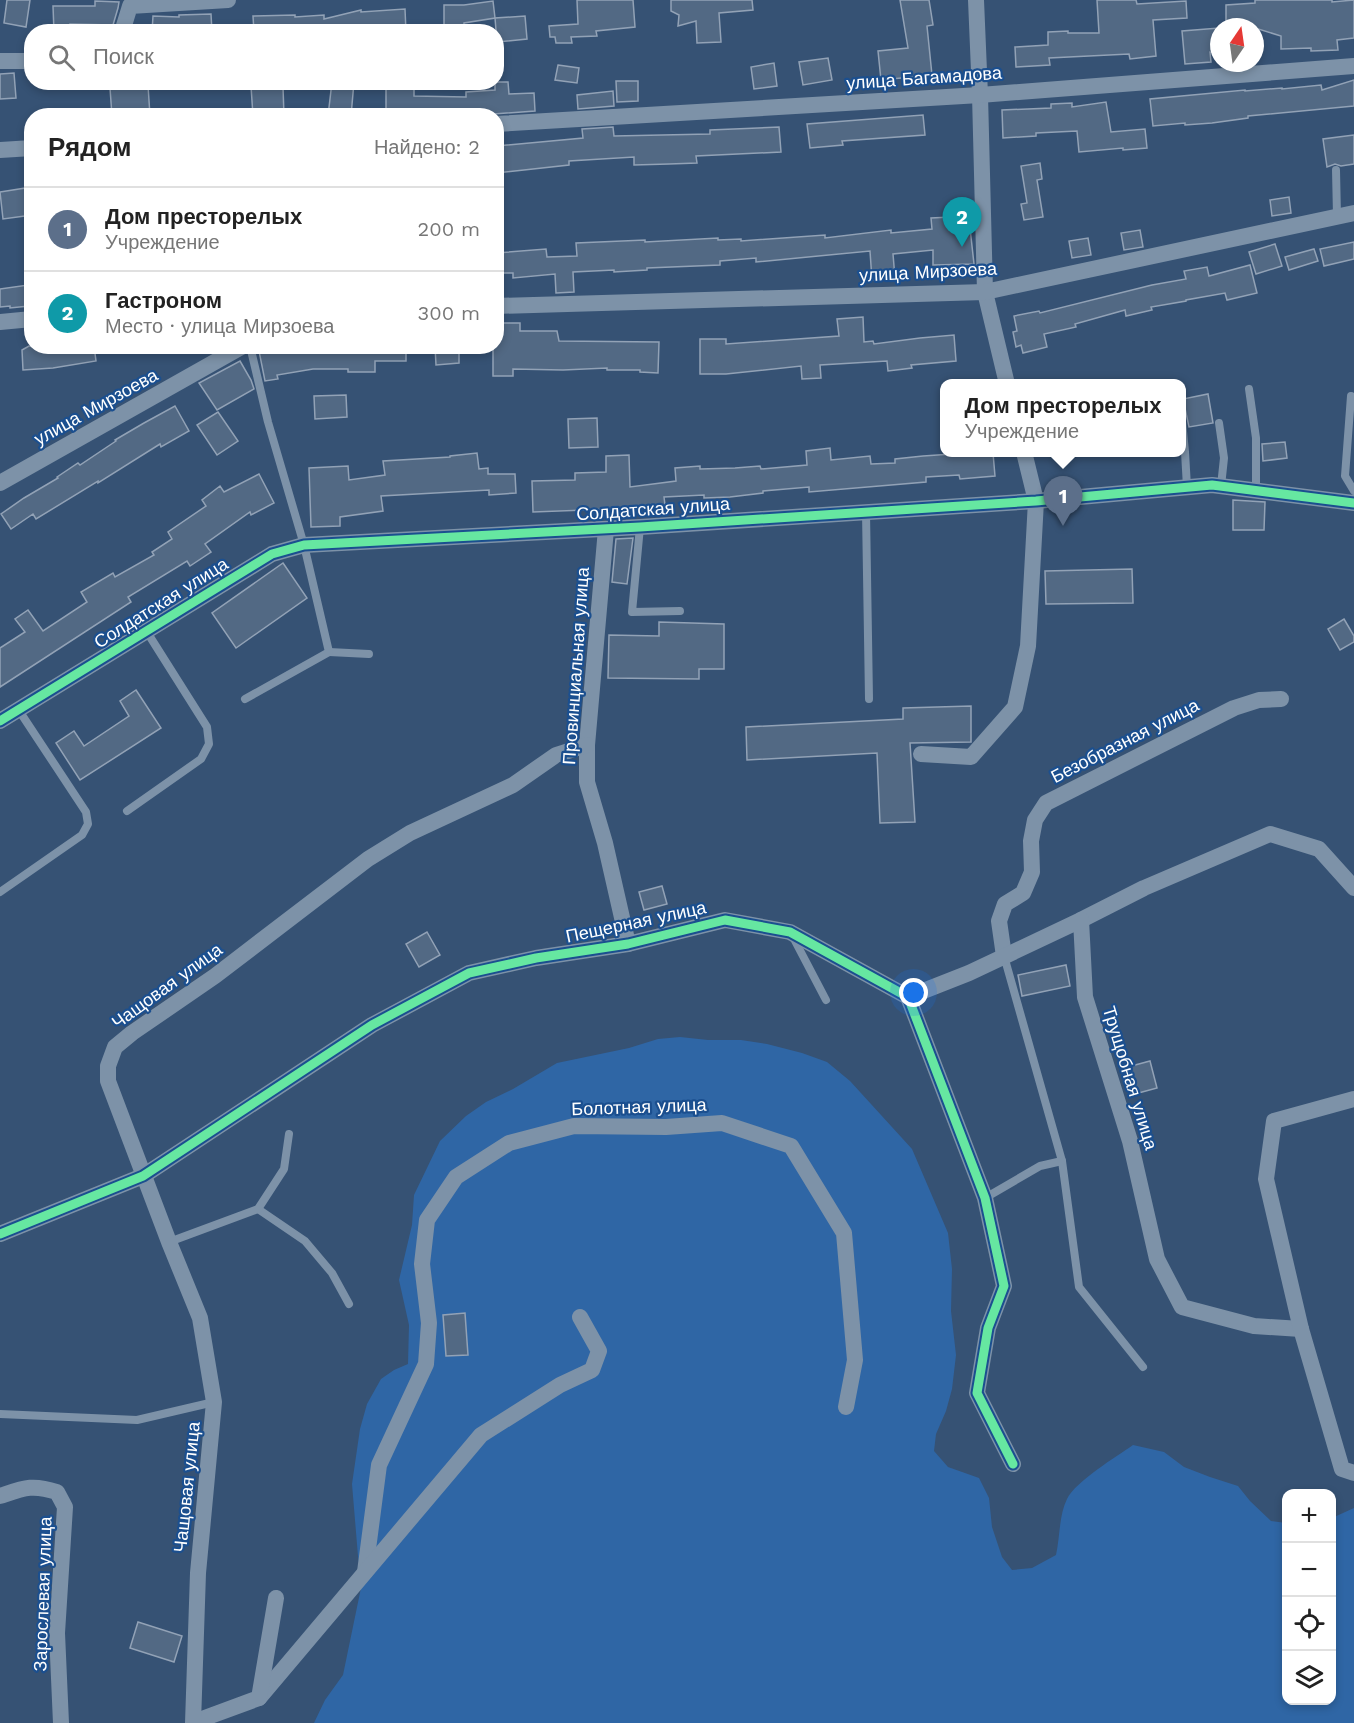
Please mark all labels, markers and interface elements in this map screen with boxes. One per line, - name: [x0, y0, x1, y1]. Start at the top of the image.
- north arrow: [1210, 18, 1264, 72]
- search box: [24, 24, 504, 90]
- icon: search: [45, 41, 78, 74]
- text: Поиск: [93, 44, 154, 69]
- street label: улица Багамадова: [845, 62, 1003, 93]
- text: Рядом: [48, 132, 131, 162]
- text: Найдено: 2: [374, 135, 480, 159]
- pin: 2: [942, 198, 982, 247]
- text: Дом престорелых: [105, 204, 302, 229]
- text: 1: [63, 217, 72, 241]
- text: 200 m: [418, 217, 480, 241]
- text: Учреждение: [105, 230, 220, 254]
- street label: улица Мирзоева: [859, 257, 998, 286]
- text: Гастроном: [105, 288, 222, 313]
- text: 2: [62, 301, 73, 325]
- text: 300 m: [418, 301, 480, 325]
- text: Место · улица Мирзоева: [105, 314, 334, 338]
- street label: улица Мирзоева: [30, 363, 162, 449]
- popup: [940, 379, 1186, 457]
- text: Дом престорелых: [964, 393, 1162, 418]
- text: Учреждение: [964, 419, 1079, 443]
- pin: 1: [1044, 476, 1082, 526]
- street label: Солдатская улица: [575, 493, 731, 524]
- street label: Солдатская улица: [90, 552, 232, 652]
- street label: Провинциальная улица: [558, 565, 593, 766]
- street label: Безобразная улица: [1047, 694, 1203, 787]
- street label: Пещерная улица: [564, 896, 709, 947]
- street label: Чащовая улица: [107, 938, 227, 1033]
- your location: [899, 978, 928, 1007]
- street label: Трущобная улица: [1099, 1004, 1163, 1153]
- street label: Болотная улица: [571, 1094, 708, 1119]
- street label: Чащовая улица: [169, 1420, 204, 1553]
- map controls: [1282, 1489, 1336, 1705]
- button: +: [1282, 1489, 1336, 1543]
- street label: Зарослевая улица: [29, 1515, 56, 1672]
- button: −: [1282, 1543, 1336, 1597]
- button: locate: [1282, 1597, 1336, 1651]
- button: layers: [1282, 1651, 1336, 1705]

